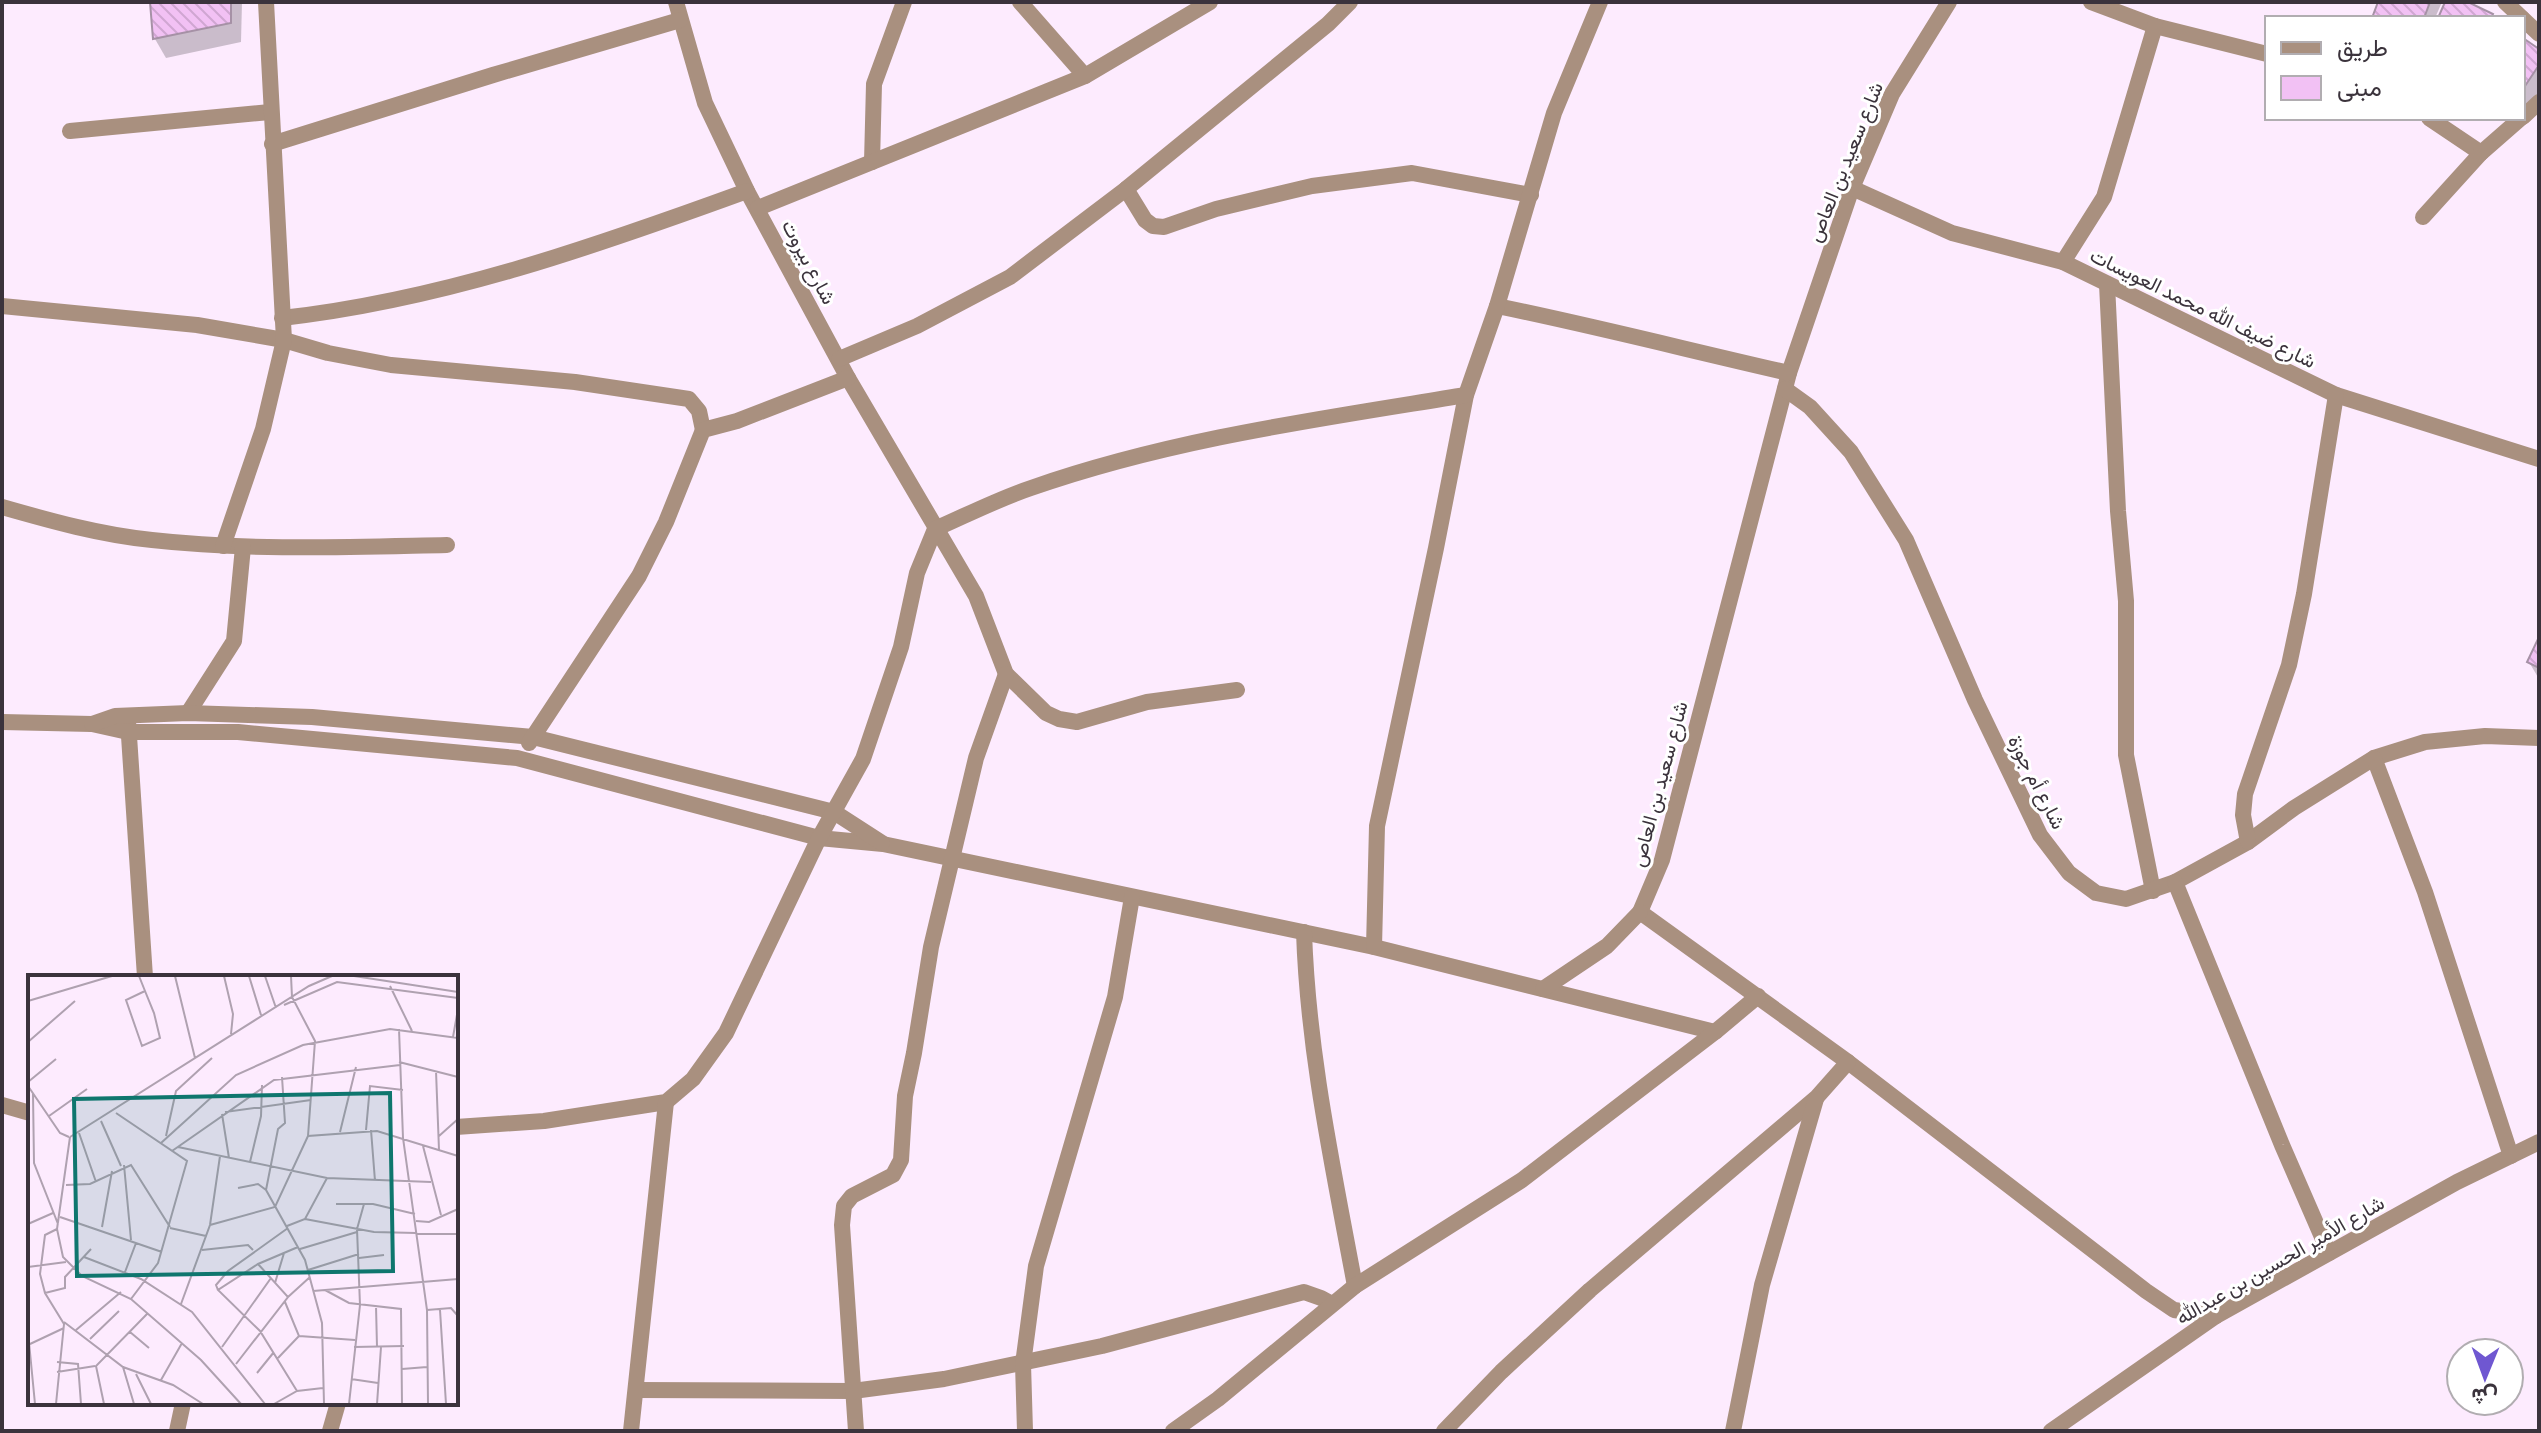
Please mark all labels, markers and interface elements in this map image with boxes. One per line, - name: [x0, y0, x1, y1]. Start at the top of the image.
- legend: [2265, 16, 2525, 120]
- text: طريق: [2337, 32, 2388, 63]
- text: مبنى: [2337, 72, 2382, 103]
- street label: شارع سعيد بن العاص: [1801, 78, 1890, 246]
- street label: شارع بيروت: [775, 215, 842, 309]
- street label: شارع ضيف الله محمد العويسات: [2085, 242, 2320, 375]
- street label: شارع سعيد بن العاص: [1624, 698, 1695, 870]
- street label: شارع أم جوزة: [2001, 731, 2072, 834]
- inset map: [28, 975, 458, 1405]
- street label: شارع الأمير الحسين بن عبدالله: [2171, 1190, 2389, 1331]
- north arrow: [2445, 1337, 2525, 1417]
- text: ش: [2471, 1383, 2498, 1411]

